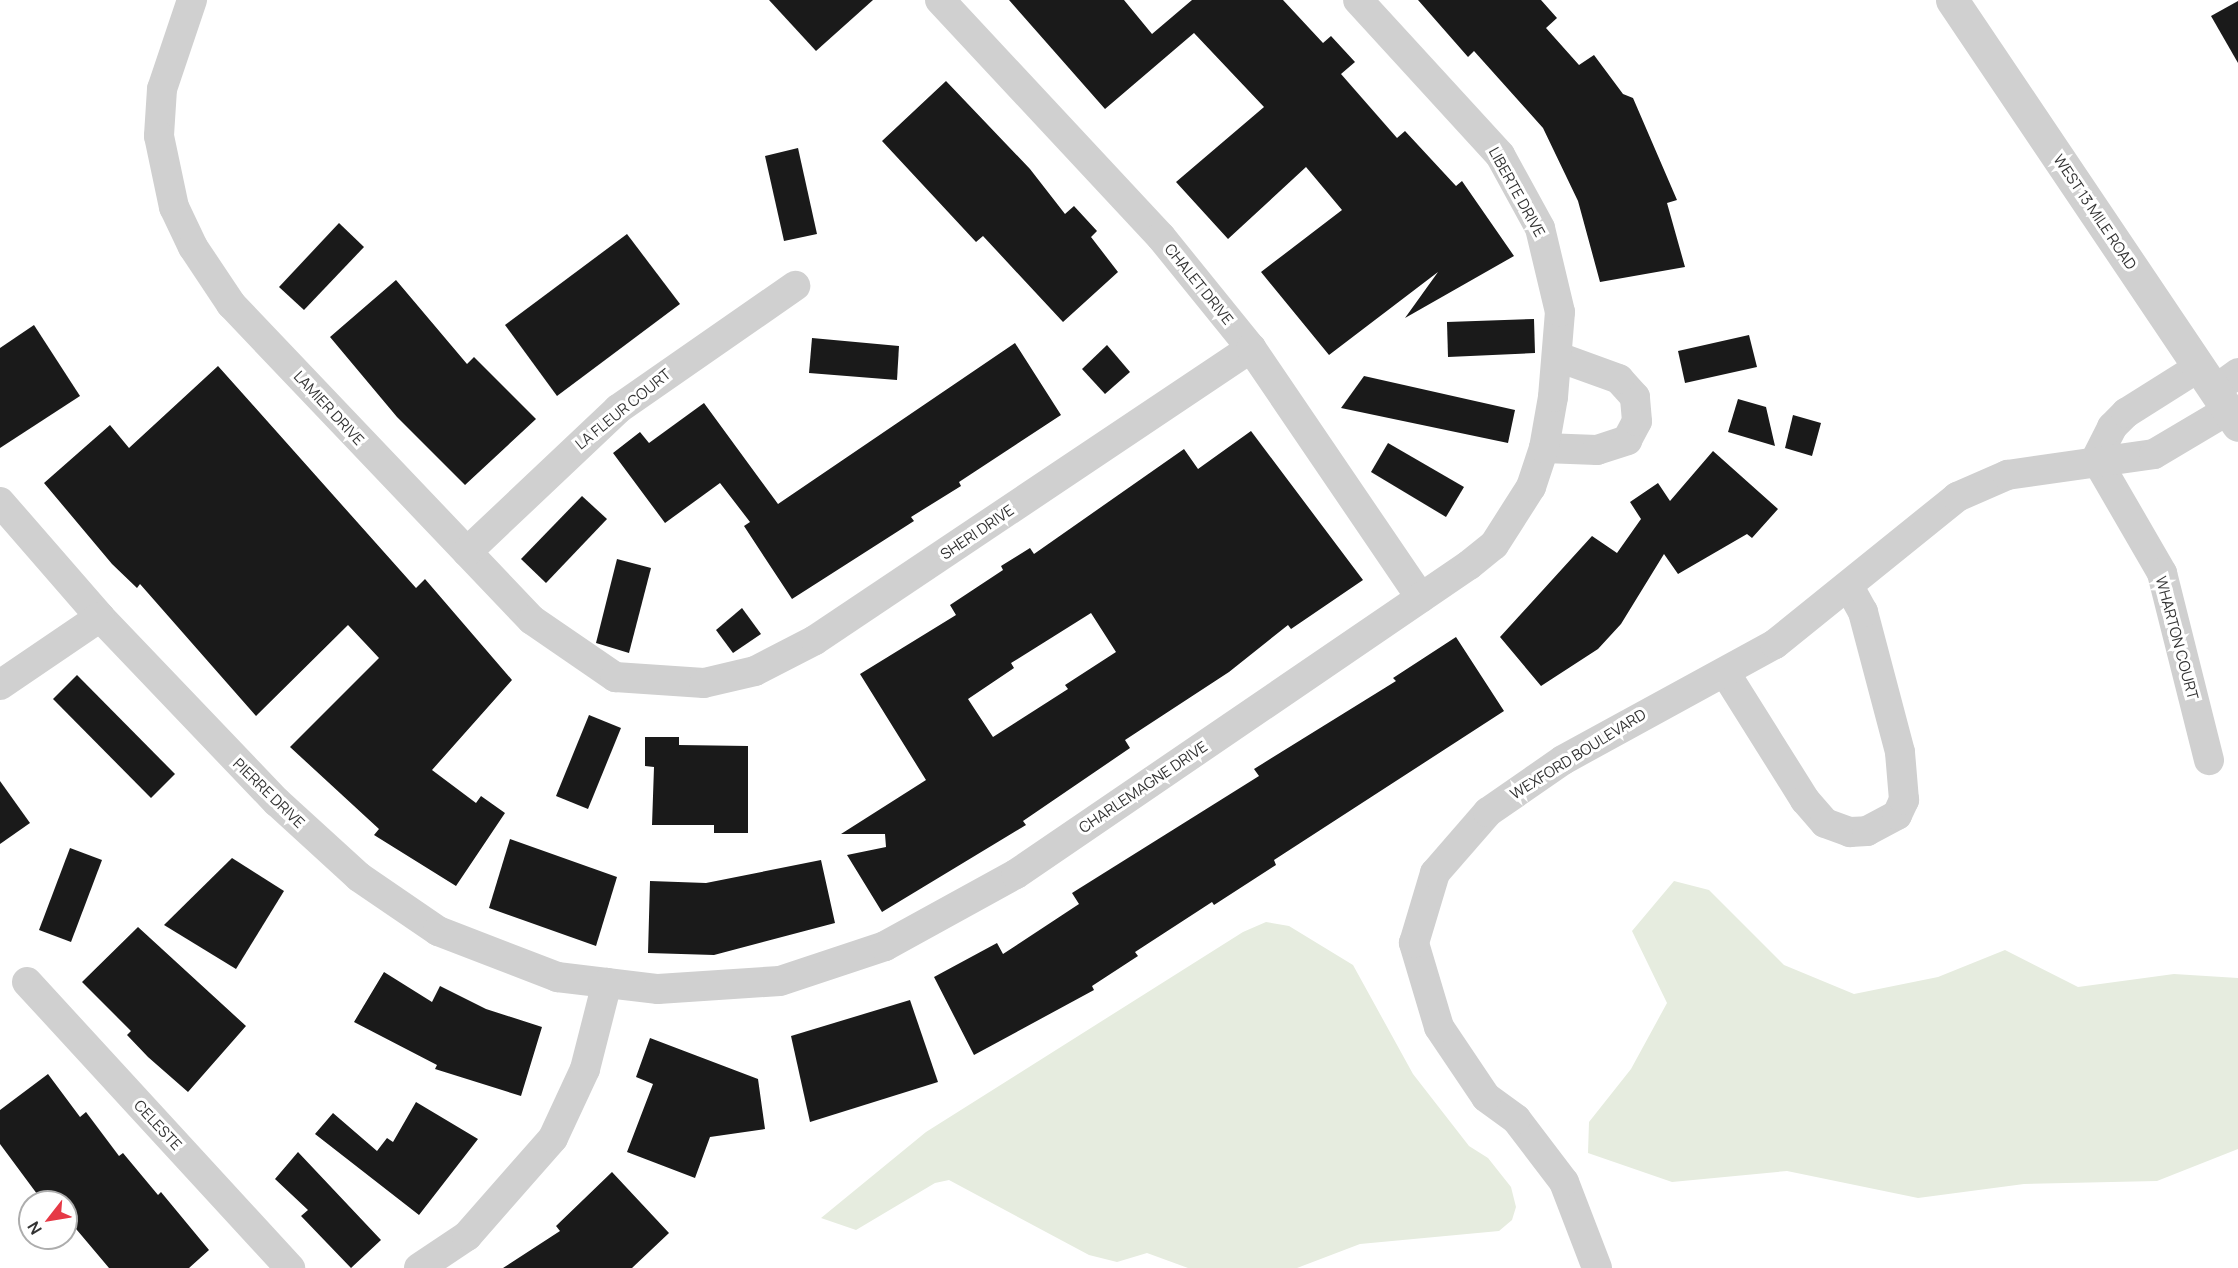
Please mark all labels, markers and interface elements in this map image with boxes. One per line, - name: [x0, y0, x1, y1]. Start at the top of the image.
- street label: LIBERTE DRIVE: [1485, 144, 1549, 240]
- street label: WEST 13 MILE ROAD: [2050, 151, 2140, 273]
- street label: CHALET DRIVE: [1161, 240, 1237, 328]
- street label: LA FLEUR COURT: [572, 365, 674, 453]
- street label: LAMIER DRIVE: [290, 367, 368, 449]
- street label: SHERI DRIVE: [937, 501, 1017, 563]
- street label: WHARTON COURT: [2152, 574, 2202, 702]
- street label: WEXFORD BOULEVARD: [1507, 705, 1649, 803]
- street label: CHARLEMAGNE DRIVE: [1075, 737, 1211, 837]
- street label: PIERRE DRIVE: [230, 754, 308, 832]
- street label: CELESTE: [130, 1096, 186, 1154]
- north arrow: [18, 1190, 78, 1250]
- text: N: [22, 1218, 47, 1239]

